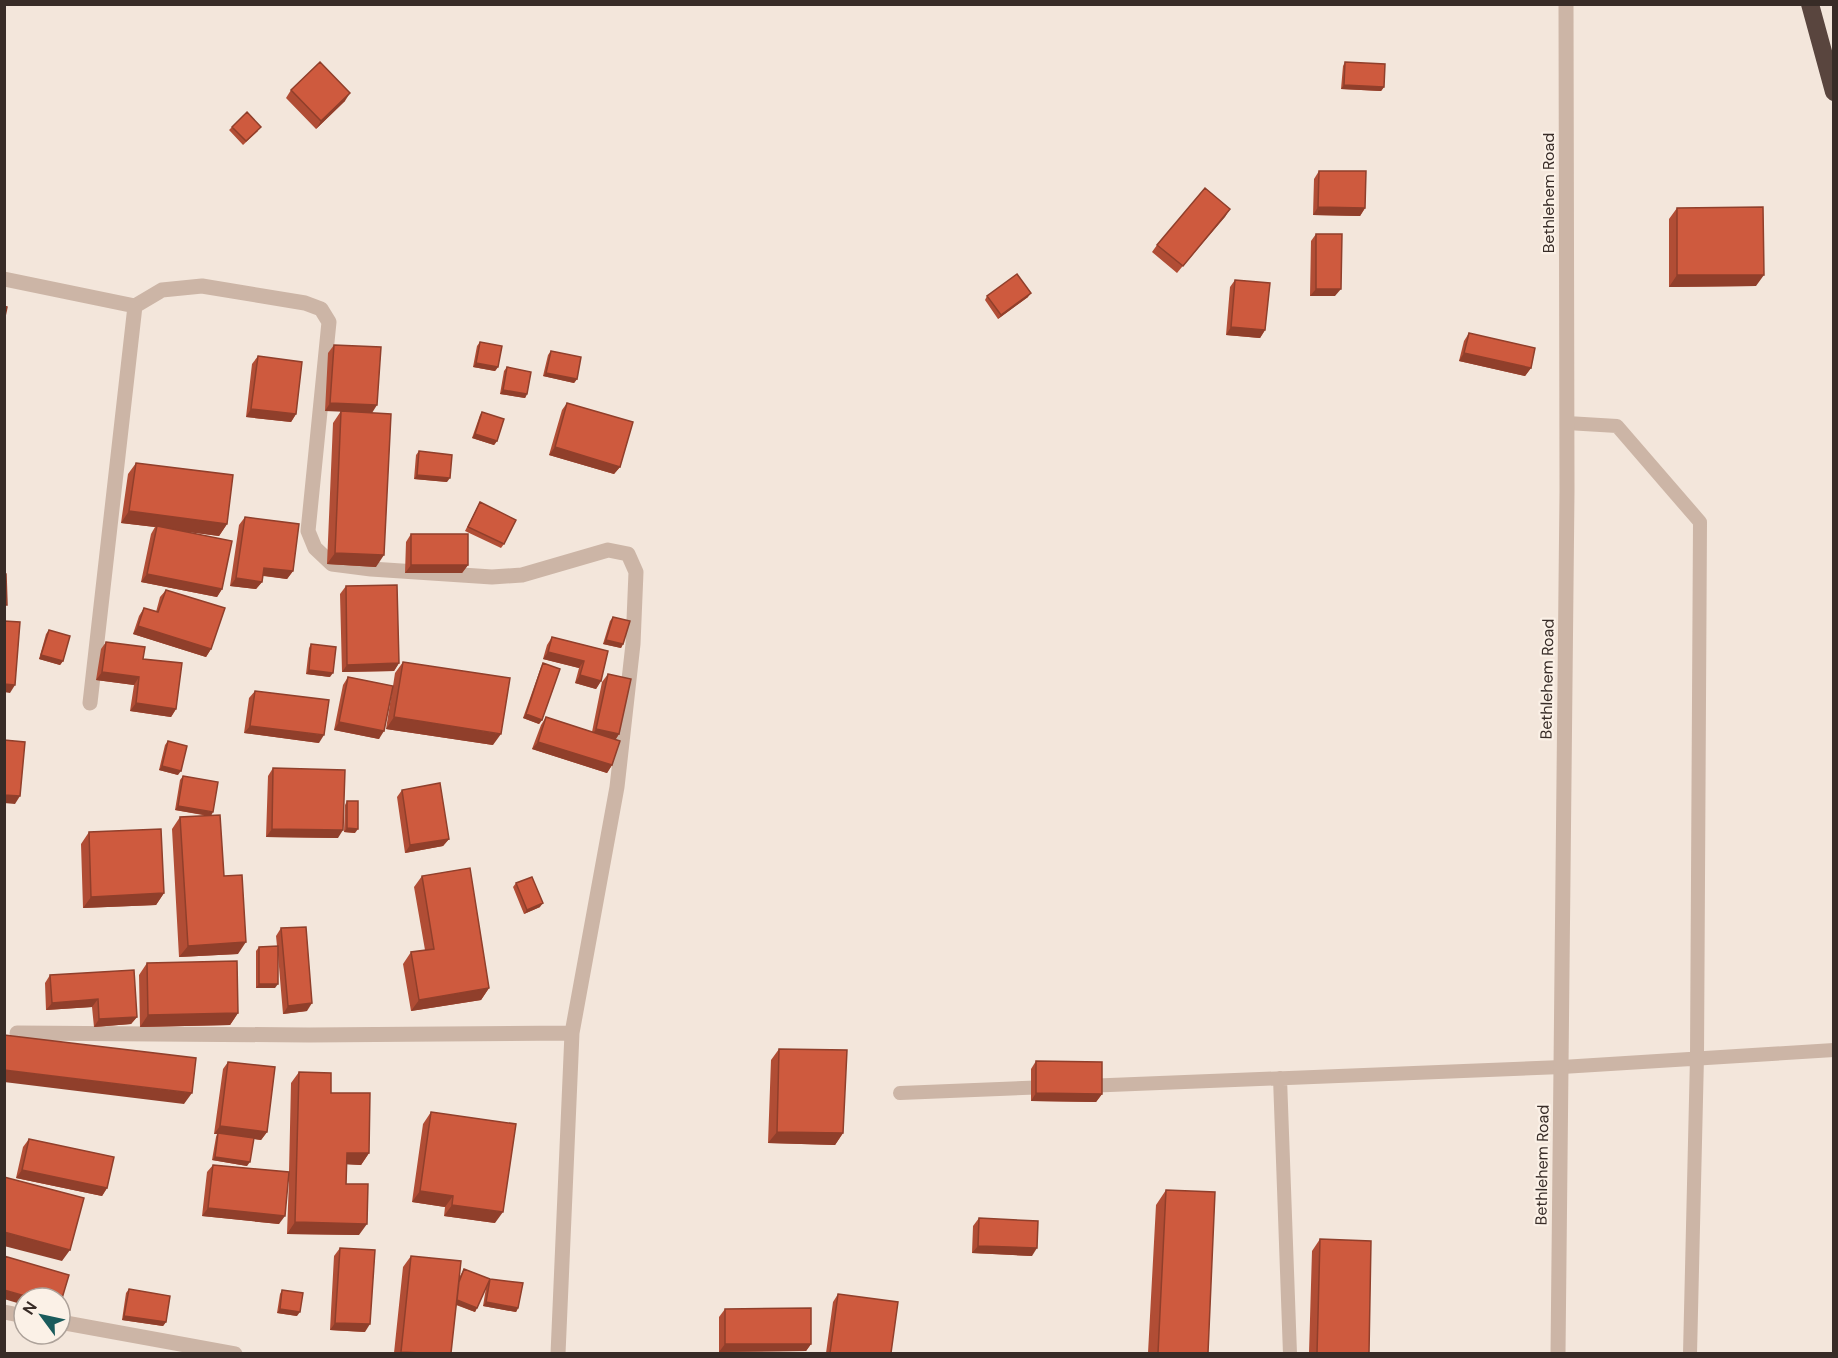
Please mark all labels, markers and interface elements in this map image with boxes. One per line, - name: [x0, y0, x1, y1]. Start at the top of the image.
- street label: Bethlehem Road: [1538, 133, 1559, 253]
- street label: Bethlehem Road: [1535, 619, 1559, 739]
- street label: Bethlehem Road: [1530, 1105, 1554, 1225]
- north arrow: [12, 1286, 72, 1346]
- text: N: [18, 1297, 42, 1319]

